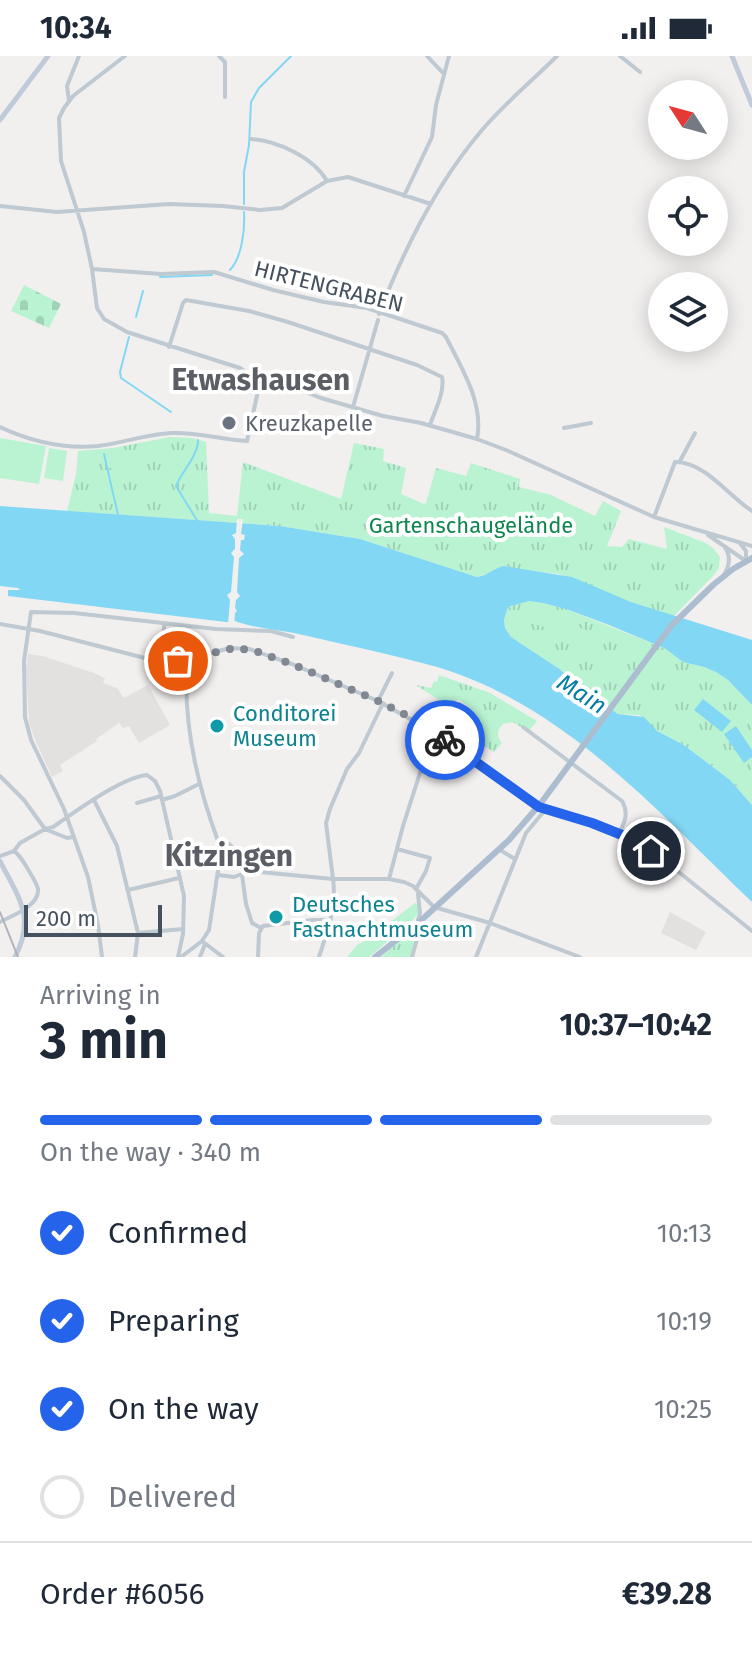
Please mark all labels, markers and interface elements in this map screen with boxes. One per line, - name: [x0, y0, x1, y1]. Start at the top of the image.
- text: 10:34: [40, 10, 112, 46]
- north arrow: [648, 80, 728, 160]
- map controls: [648, 80, 728, 352]
- button: locate: [648, 176, 728, 256]
- street label: HIRTENGRABEN: [252, 255, 406, 318]
- button: layers: [648, 272, 728, 352]
- district label: Etwashausen: [172, 362, 350, 398]
- place label: Kreuzkapelle: [245, 410, 373, 437]
- marker: Kreuzkapelle: [220, 414, 238, 432]
- park label: Gartenschaugelände: [369, 512, 573, 539]
- pin: [144, 627, 212, 695]
- icon: bag: [156, 639, 200, 683]
- water label: Main: [552, 668, 612, 720]
- place label: Conditorei Museum: [233, 700, 336, 752]
- courier: [405, 700, 485, 780]
- marker: Conditorei Museum: [208, 717, 226, 735]
- icon: bike: [423, 718, 467, 762]
- pin: [617, 817, 685, 885]
- icon: home: [629, 829, 673, 873]
- district label: Kitzingen: [165, 838, 293, 874]
- place label: Deutsches Fastnachtmuseum: [292, 891, 473, 943]
- scale bar: [24, 901, 162, 937]
- text: 200 m: [36, 905, 96, 932]
- marker: Deutsches Fastnachtmuseum: [267, 908, 285, 926]
- text: Arriving in: [40, 980, 161, 1011]
- text: 10:37–10:42: [559, 1007, 712, 1043]
- text: 3 min: [40, 1009, 168, 1072]
- text: On the way · 340 m: [40, 1137, 261, 1168]
- icon: check: [40, 1211, 84, 1255]
- text: Confirmed: [108, 1215, 248, 1251]
- text: 10:13: [657, 1218, 712, 1249]
- icon: check: [40, 1299, 84, 1343]
- text: Preparing: [108, 1303, 239, 1339]
- text: 10:19: [656, 1306, 712, 1337]
- icon: check: [40, 1387, 84, 1431]
- text: On the way: [108, 1391, 259, 1427]
- text: 10:25: [654, 1394, 712, 1425]
- text: Delivered: [108, 1479, 237, 1515]
- text: Order #6056: [40, 1576, 205, 1612]
- text: €39.28: [622, 1576, 712, 1612]

